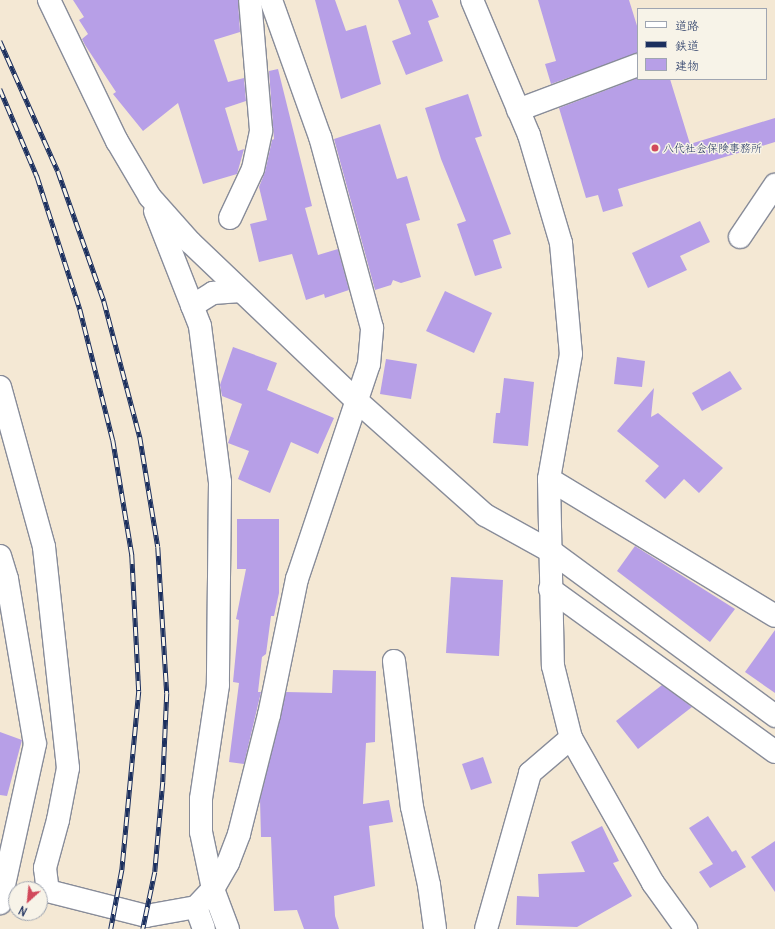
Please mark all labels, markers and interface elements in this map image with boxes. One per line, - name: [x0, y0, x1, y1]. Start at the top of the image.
- legend: [637, 8, 767, 80]
- text: 道路: [675, 18, 699, 33]
- text: 鉄道: [675, 38, 699, 53]
- text: 建物: [675, 58, 699, 73]
- place label: 八代社会保険事務所: [663, 141, 762, 155]
- marker: 八代社会保険事務所: [650, 143, 660, 153]
- north arrow: [8, 881, 48, 921]
- text: N: [16, 903, 30, 919]

